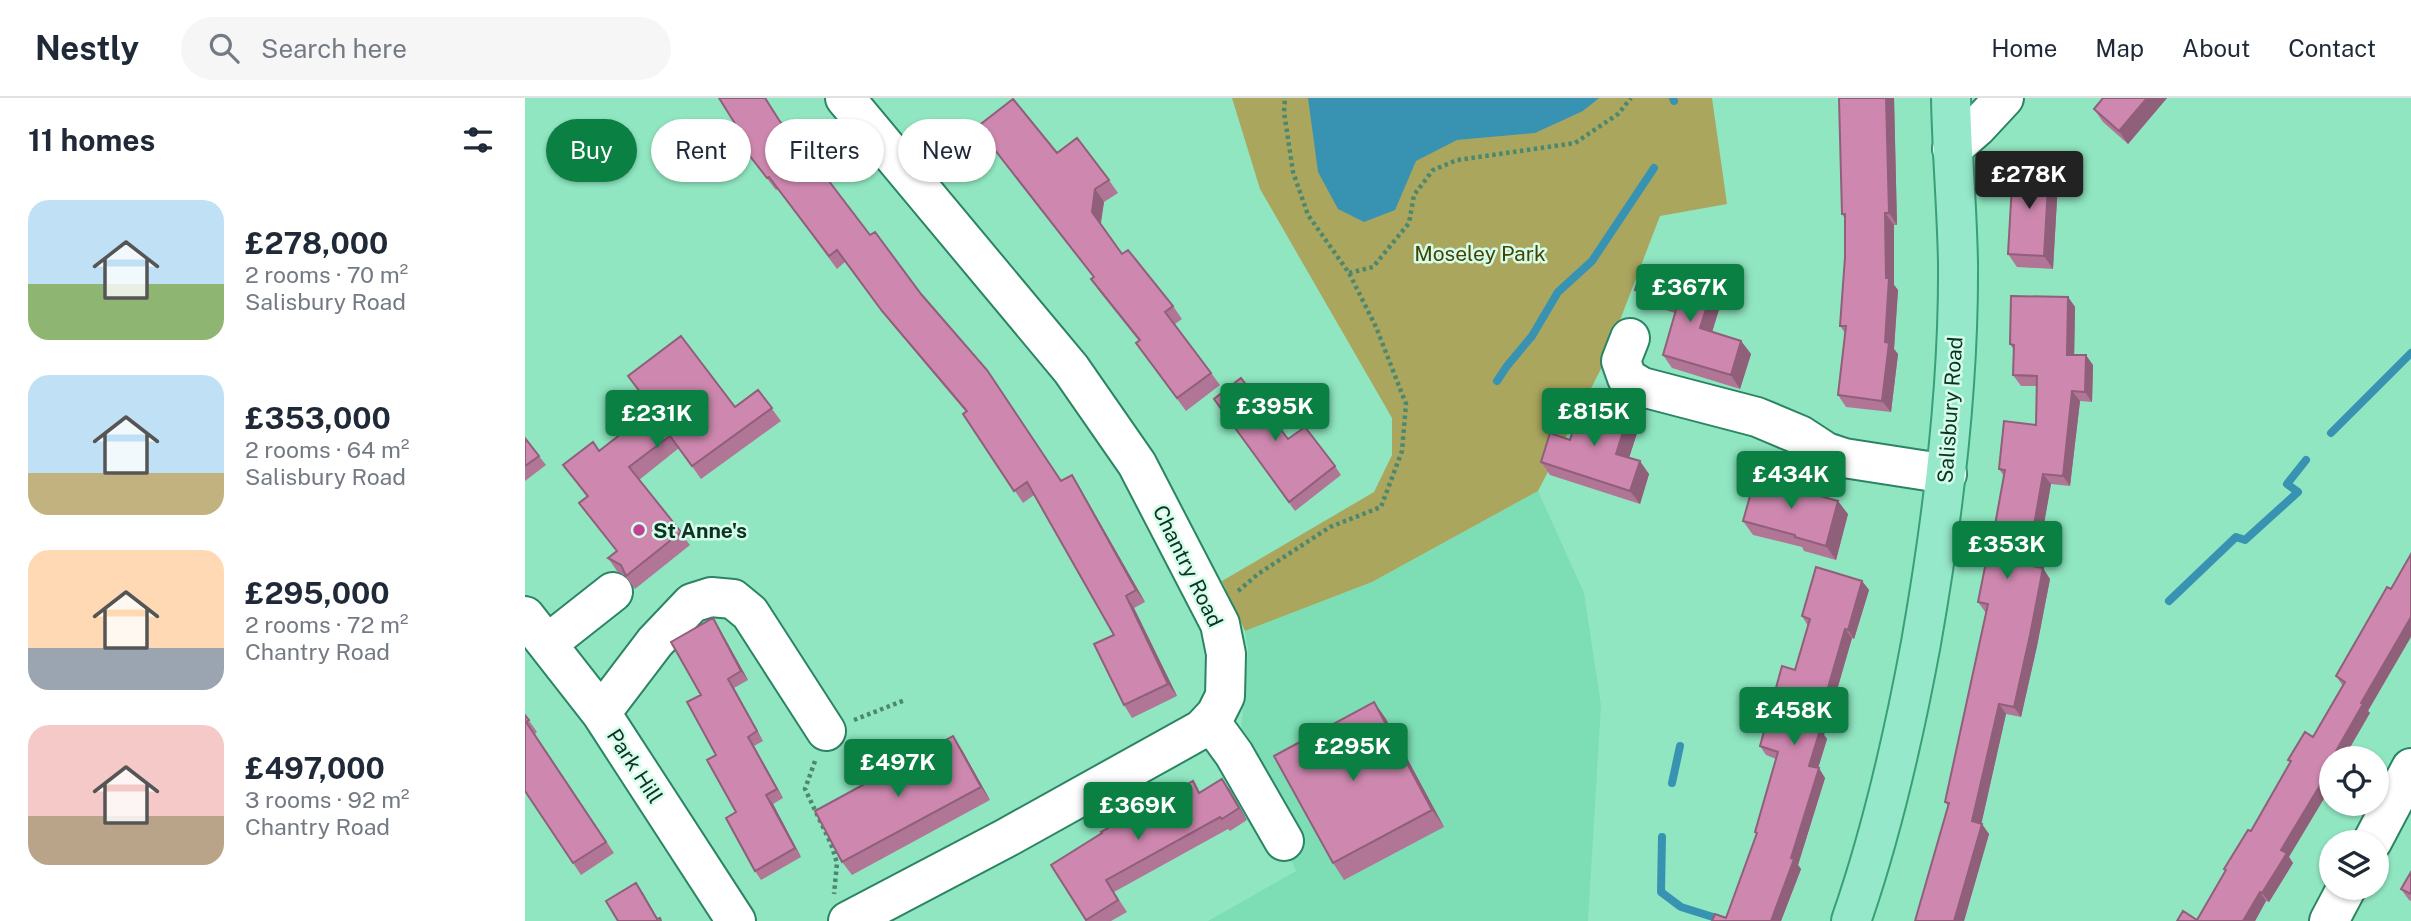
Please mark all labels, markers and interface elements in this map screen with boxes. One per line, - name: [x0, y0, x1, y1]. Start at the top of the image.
- search box: [181, 17, 671, 80]
- text: Nestly: [35, 29, 139, 67]
- icon: search: [205, 29, 243, 67]
- text: Search here: [261, 33, 407, 64]
- text: Home: [1991, 34, 2057, 62]
- text: Map: [2095, 34, 2144, 62]
- text: About: [2182, 34, 2250, 62]
- text: Contact: [2288, 34, 2376, 62]
- chip: Buy: [546, 119, 637, 182]
- chip: Rent: [651, 119, 751, 182]
- chip: Filters: [765, 119, 884, 182]
- chip: New: [898, 119, 996, 182]
- icon: filters: [459, 121, 497, 159]
- text: 11 homes: [28, 122, 155, 158]
- pin: £278K: [1980, 152, 2078, 211]
- text: £278K: [1991, 160, 2067, 187]
- text: £278,000: [245, 225, 388, 261]
- icon: home: [84, 228, 168, 312]
- park label: Moseley Park: [1414, 241, 1546, 266]
- text: 2 rooms · 70 m²: [245, 261, 408, 288]
- pin: £367K: [1641, 264, 1739, 324]
- text: £367K: [1652, 273, 1728, 300]
- text: Salisbury Road: [245, 288, 406, 315]
- street label: Salisbury Road: [1932, 336, 1968, 484]
- pin: £395K: [1226, 384, 1324, 443]
- pin: £815K: [1545, 388, 1643, 448]
- pin: £231K: [608, 390, 706, 450]
- text: £395K: [1236, 392, 1314, 419]
- text: £815K: [1558, 397, 1630, 424]
- text: £231K: [621, 399, 693, 426]
- text: £353,000: [245, 400, 391, 436]
- icon: home: [84, 403, 168, 487]
- text: 2 rooms · 64 m²: [245, 436, 409, 463]
- pin: £434K: [1742, 452, 1840, 511]
- text: £434K: [1753, 460, 1829, 487]
- text: Salisbury Road: [245, 463, 406, 490]
- street label: Chantry Road: [1148, 501, 1228, 631]
- place label: St Anne's: [653, 518, 747, 543]
- marker: St Anne's: [631, 522, 647, 538]
- pin: £353K: [1958, 522, 2056, 581]
- text: £353K: [1968, 530, 2046, 557]
- text: £295,000: [245, 575, 390, 611]
- icon: home: [84, 578, 168, 662]
- text: 2 rooms · 72 m²: [245, 611, 408, 638]
- text: Chantry Road: [245, 638, 390, 665]
- pin: £458K: [1745, 688, 1843, 747]
- text: £458K: [1755, 696, 1833, 723]
- street label: Park Hill: [602, 724, 668, 808]
- pin: £295K: [1304, 724, 1402, 783]
- text: £295K: [1315, 732, 1391, 759]
- pin: £497K: [849, 740, 947, 799]
- map controls: [2319, 746, 2389, 900]
- button: locate: [2319, 746, 2389, 816]
- text: £497K: [860, 748, 936, 775]
- text: £497,000: [245, 750, 385, 786]
- icon: home: [84, 753, 168, 837]
- pin: £369K: [1089, 782, 1187, 842]
- text: 3 rooms · 92 m²: [245, 786, 410, 813]
- text: £369K: [1100, 791, 1176, 818]
- text: Chantry Road: [245, 813, 390, 840]
- button: layers: [2319, 830, 2389, 900]

